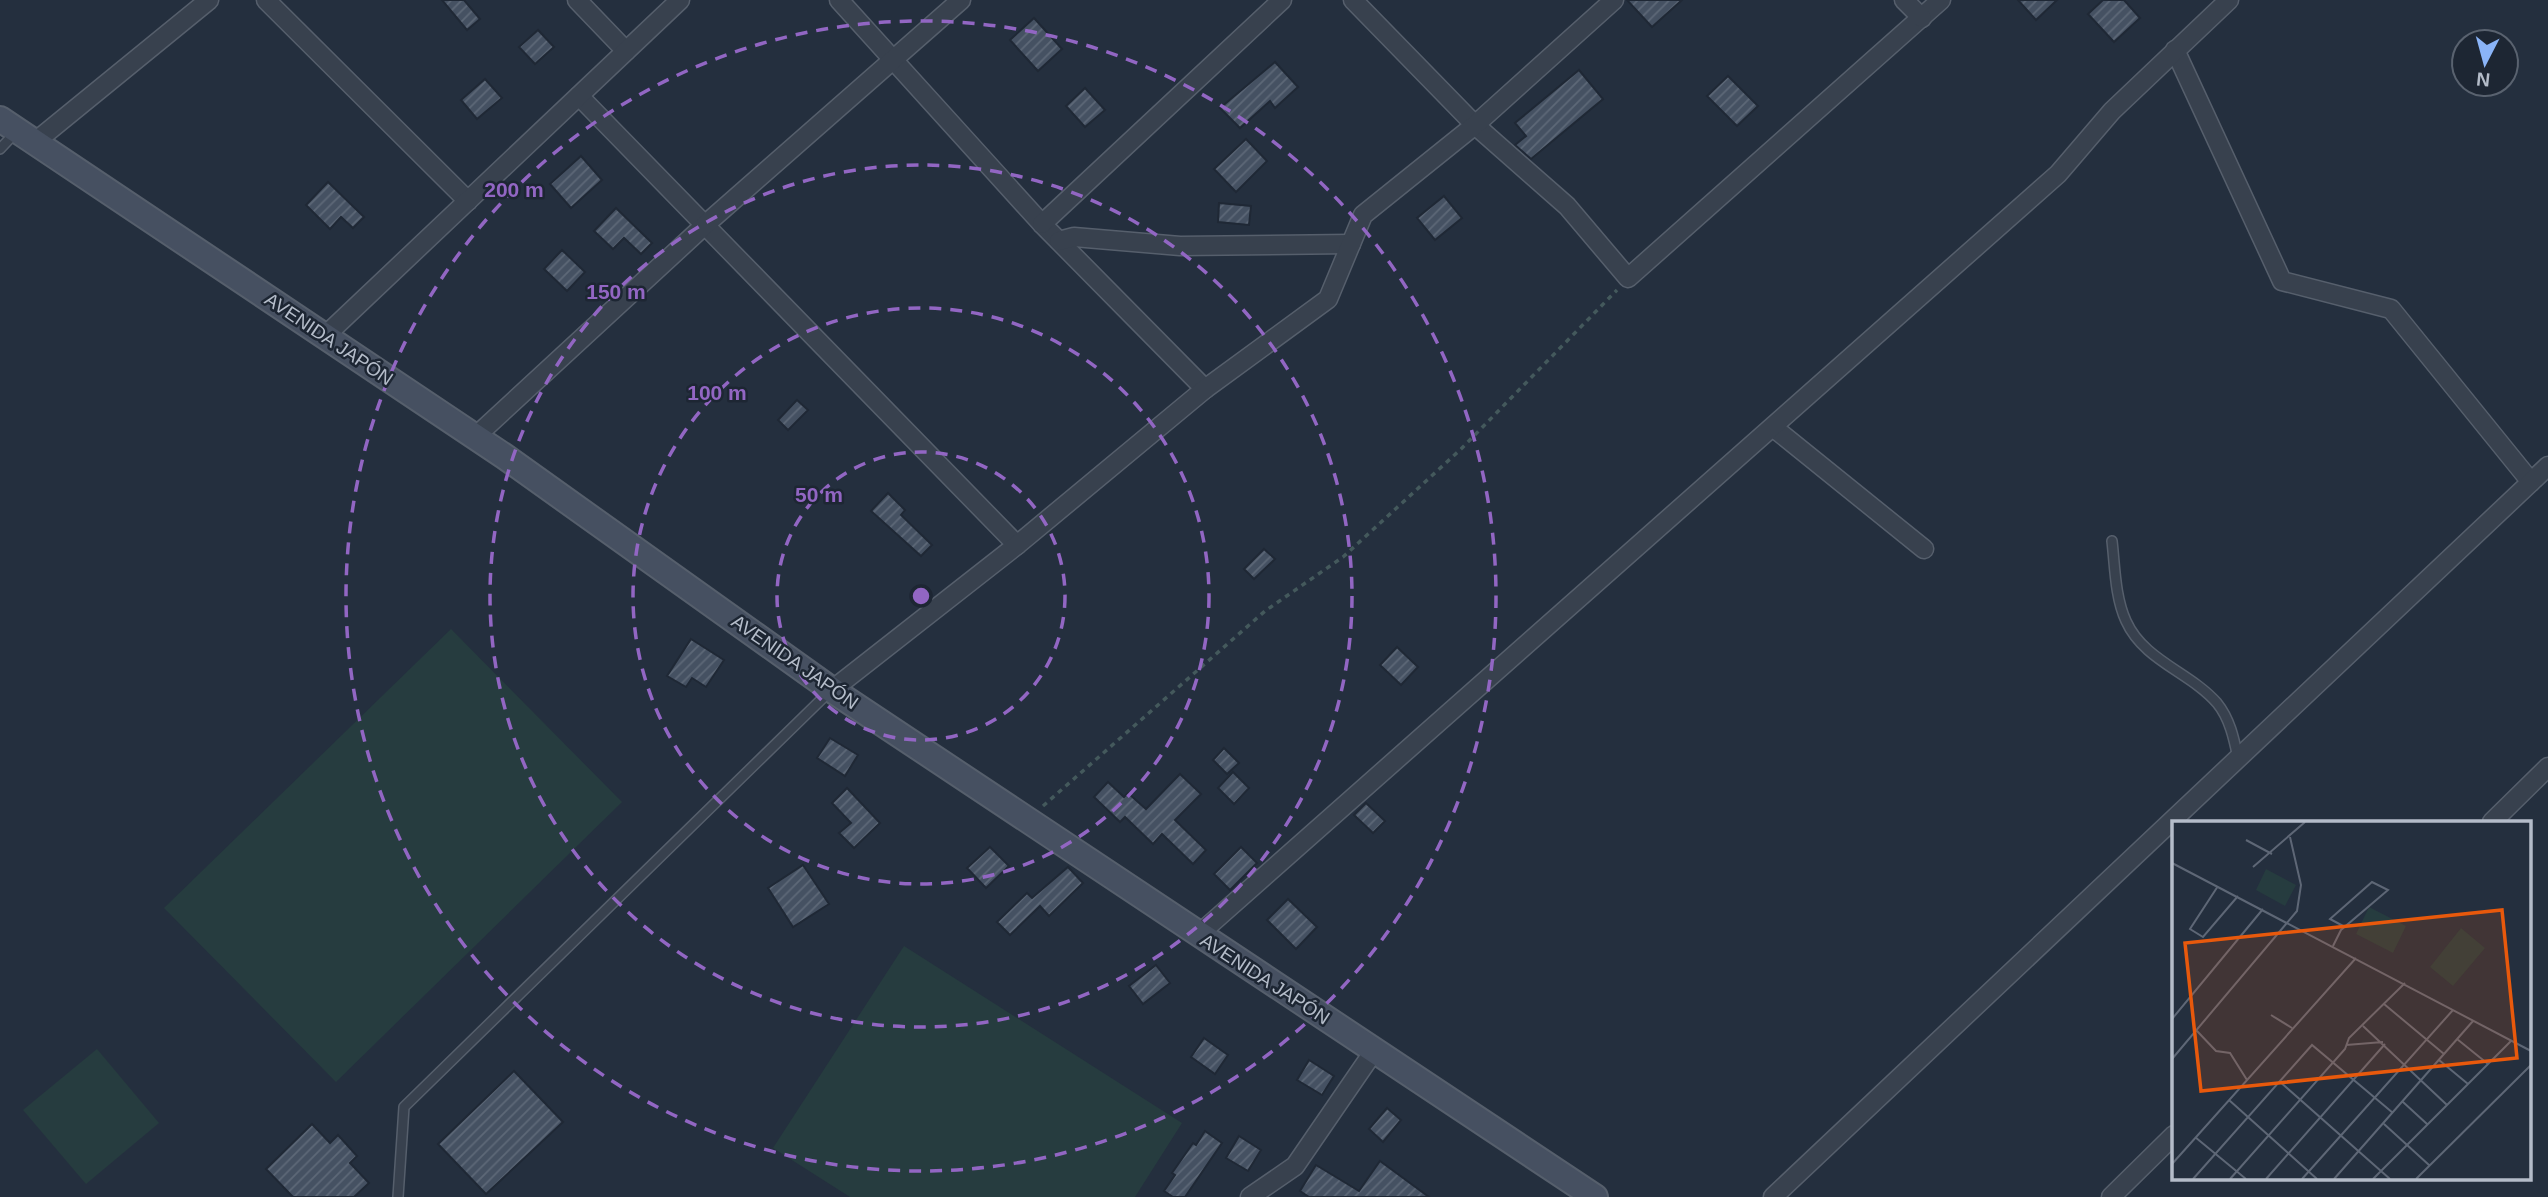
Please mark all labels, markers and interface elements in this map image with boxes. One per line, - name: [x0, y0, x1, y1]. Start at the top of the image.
- north arrow: [2450, 28, 2520, 98]
- text: N: [2475, 68, 2491, 91]
- text: 200 m: [484, 178, 544, 201]
- text: 150 m: [586, 280, 646, 303]
- street label: AVENIDA JAPÓN: [261, 288, 397, 390]
- text: 100 m: [687, 381, 747, 404]
- text: 50 m: [795, 483, 843, 506]
- centre of rings: [909, 584, 933, 608]
- street label: AVENIDA JAPÓN: [728, 610, 862, 714]
- inset map: [2172, 821, 2530, 1180]
- street label: AVENIDA JAPÓN: [1197, 929, 1333, 1029]

